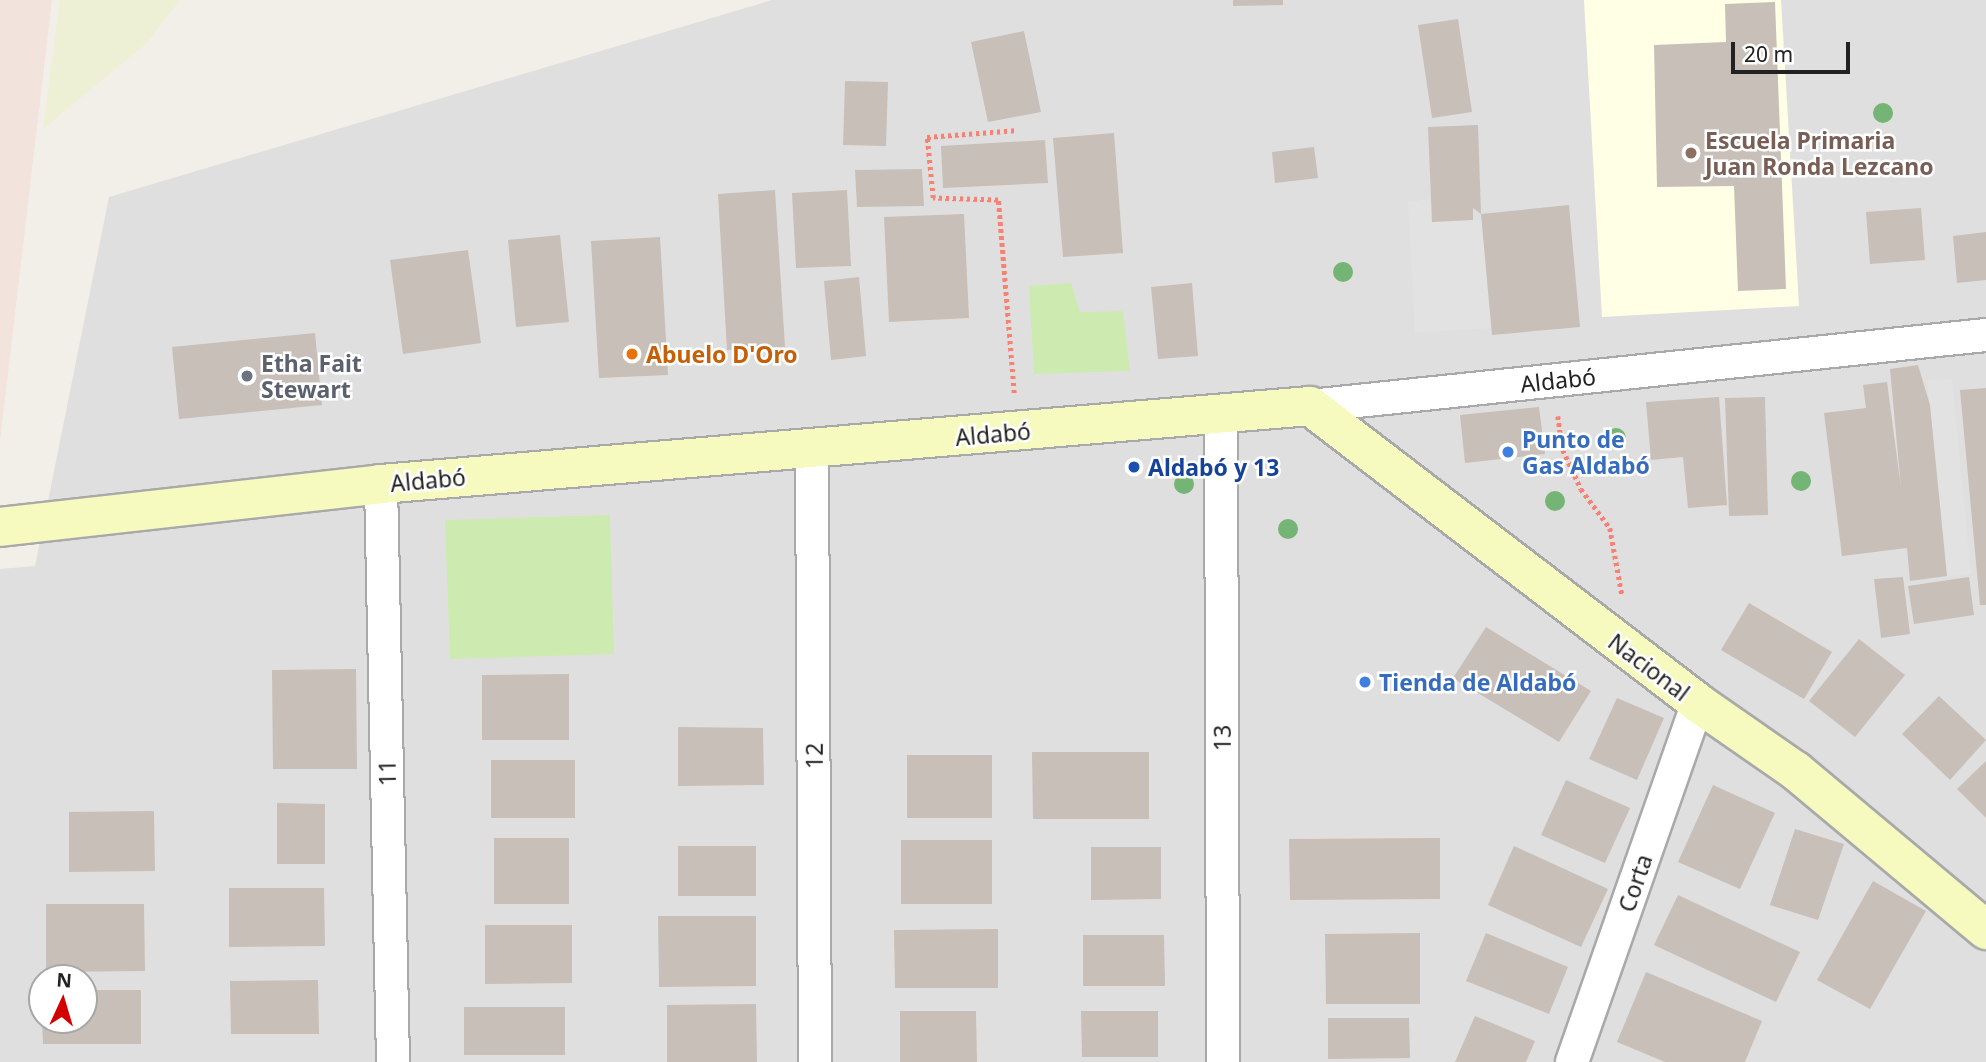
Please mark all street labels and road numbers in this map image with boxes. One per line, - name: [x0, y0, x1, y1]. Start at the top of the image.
- street label: Aldabó: [1519, 362, 1597, 398]
- street label: Aldabó: [954, 417, 1032, 451]
- street label: Aldabó: [389, 463, 467, 497]
- street label: Nacional: [1603, 628, 1695, 706]
- street label: 13: [1208, 725, 1236, 751]
- street label: 12: [800, 743, 828, 769]
- street label: 11: [373, 760, 401, 786]
- street label: Corta: [1612, 851, 1658, 915]

